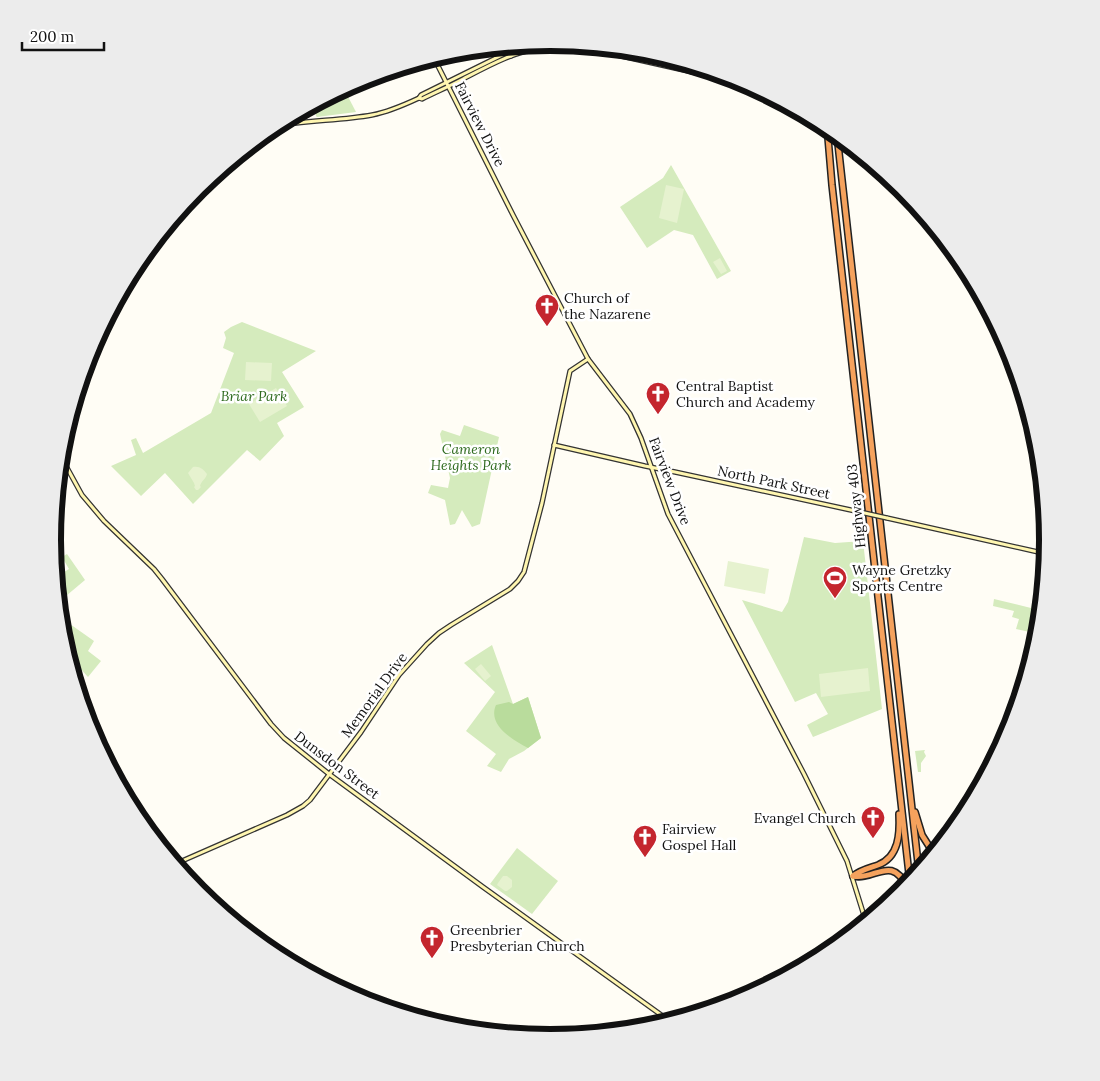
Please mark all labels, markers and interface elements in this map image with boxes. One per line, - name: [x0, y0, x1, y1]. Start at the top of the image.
- scale bar: [22, 20, 105, 52]
- text: 200 m: [30, 27, 74, 46]
- street label: Fairview Drive: [451, 79, 509, 170]
- place label: Church of the Nazarene: [564, 289, 651, 323]
- church icon: Church of the Nazarene: [534, 293, 560, 327]
- place label: Central Baptist Church and Academy: [676, 377, 816, 411]
- church icon: Central Baptist Church and Academy: [645, 381, 671, 415]
- park label: Briar Park: [221, 387, 287, 405]
- street label: Fairview Drive: [645, 434, 695, 528]
- park label: Cameron Heights Park: [430, 440, 512, 474]
- street label: North Park Street: [716, 461, 833, 503]
- street label: Highway 403: [843, 463, 869, 549]
- place label: Wayne Gretzky Sports Centre: [852, 561, 952, 595]
- sports icon: Wayne Gretzky Sports Centre: [822, 565, 848, 599]
- street label: Memorial Drive: [337, 649, 411, 741]
- street label: Dunsdon Street: [291, 727, 384, 803]
- church icon: Evangel Church: [860, 805, 886, 839]
- place label: Evangel Church: [754, 809, 856, 827]
- place label: Fairview Gospel Hall: [662, 820, 737, 854]
- church icon: Fairview Gospel Hall: [632, 824, 658, 858]
- place label: Greenbrier Presbyterian Church: [450, 921, 585, 955]
- church icon: Greenbrier Presbyterian Church: [419, 925, 445, 959]

